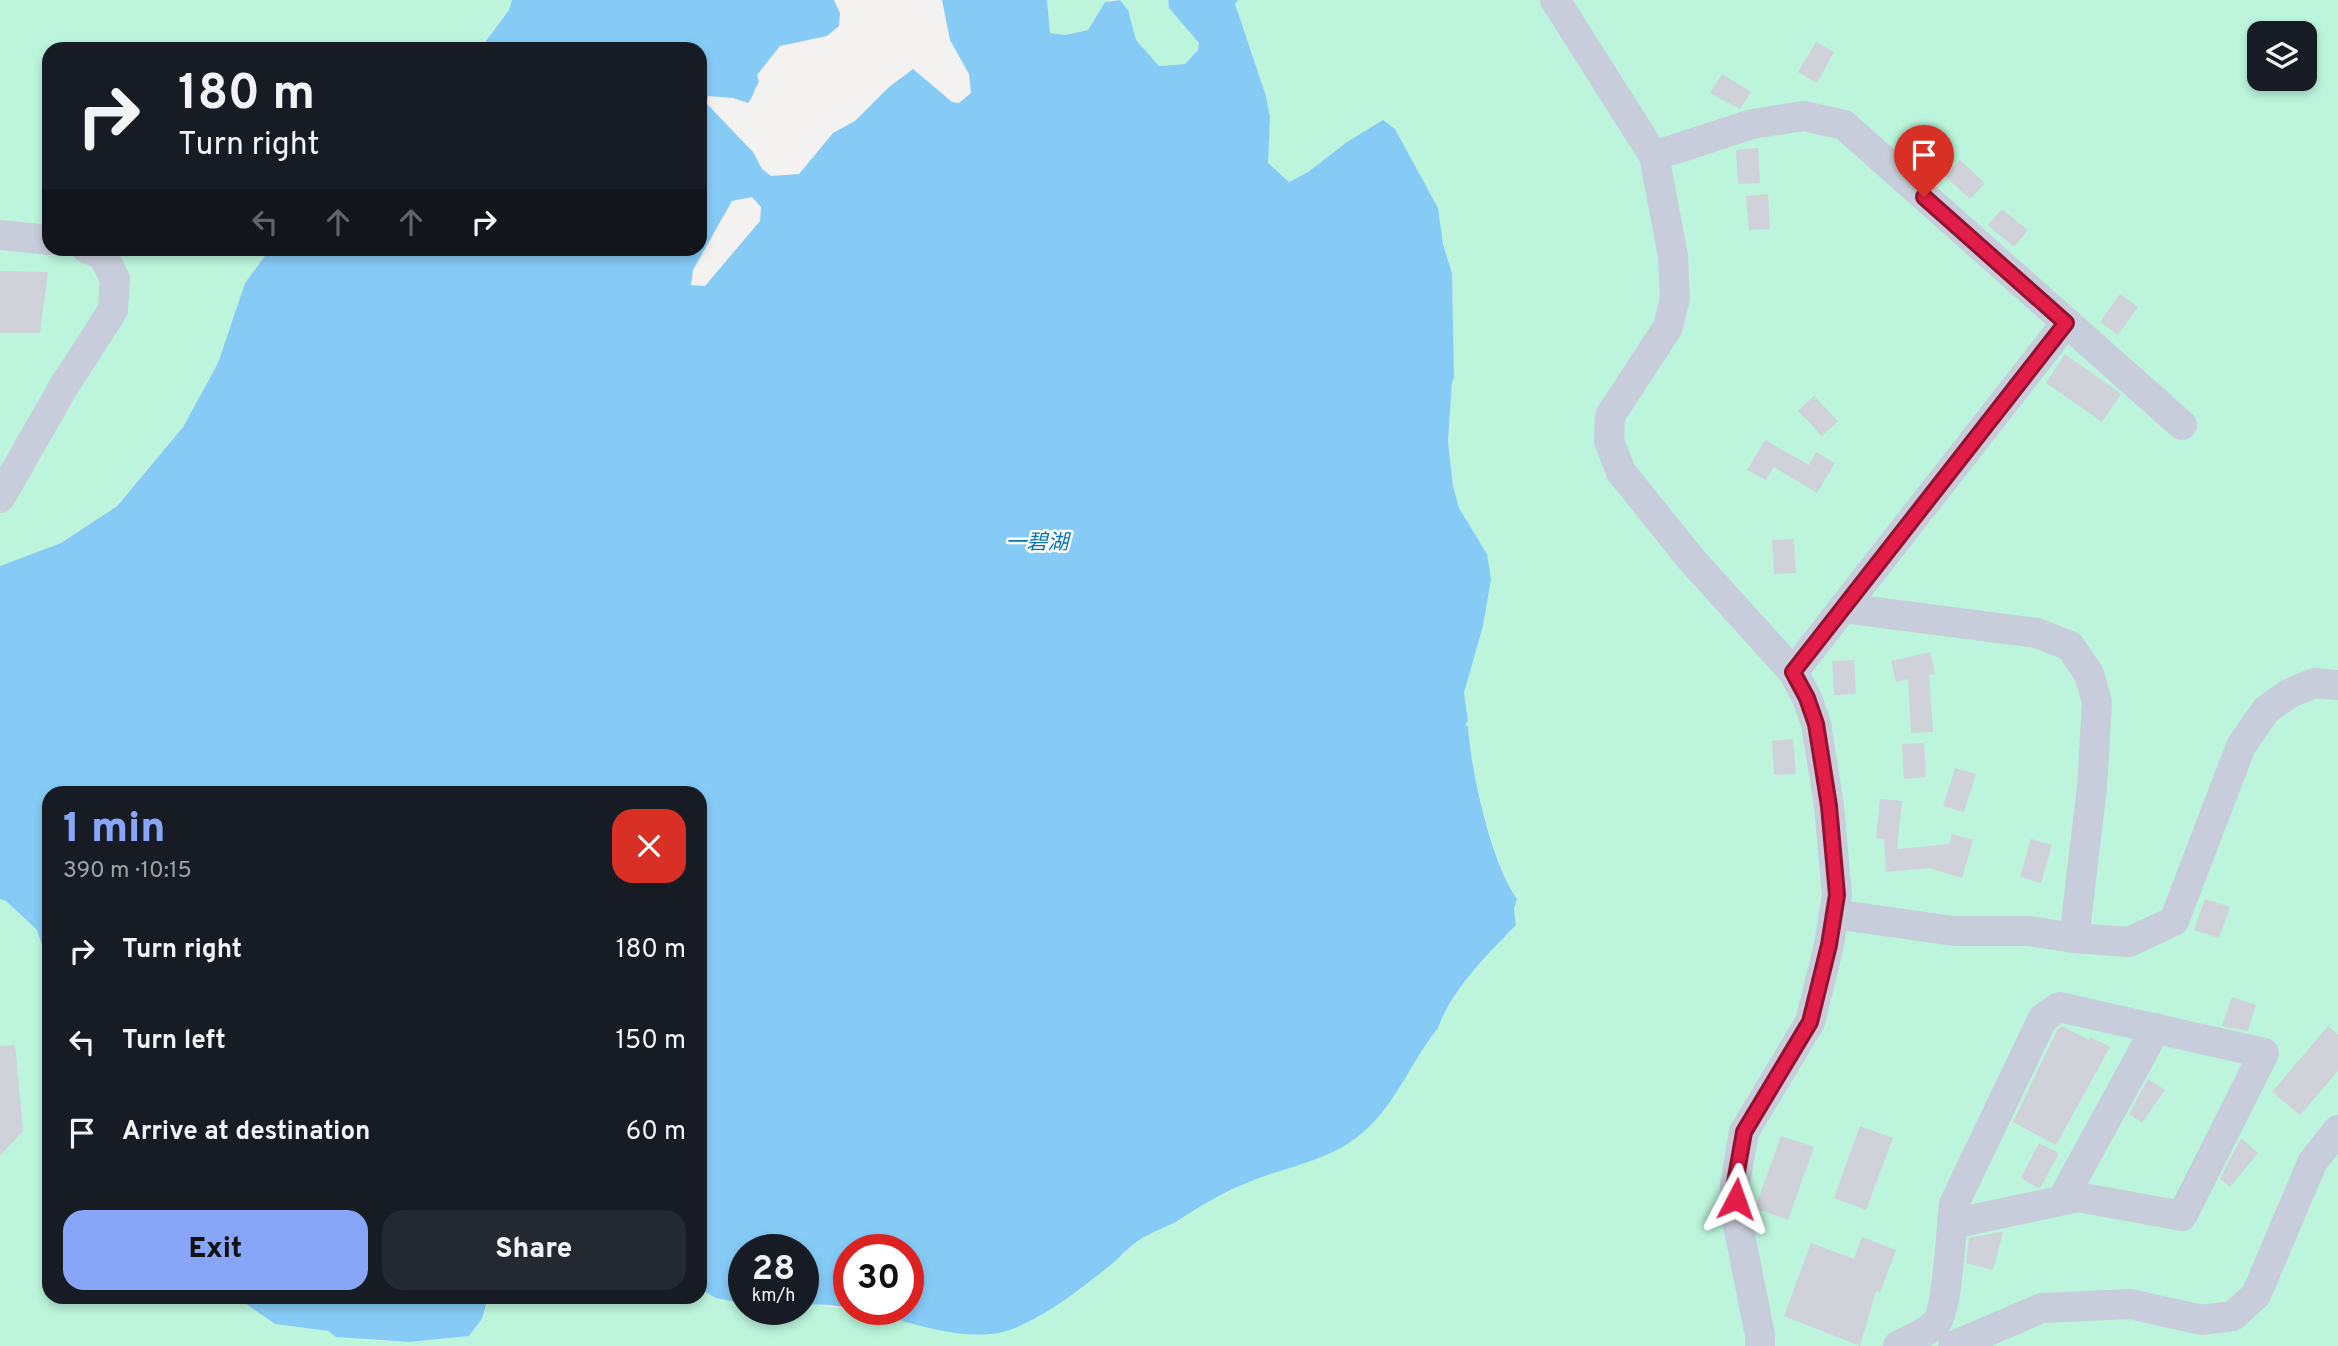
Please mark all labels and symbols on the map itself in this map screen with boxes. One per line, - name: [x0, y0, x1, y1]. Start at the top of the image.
- pin: [1894, 125, 1954, 197]
- water label: 一碧湖: [1006, 530, 1071, 557]
- position arrow: [1699, 1162, 1773, 1236]
- speed limit sign: 30: [833, 1234, 924, 1325]

